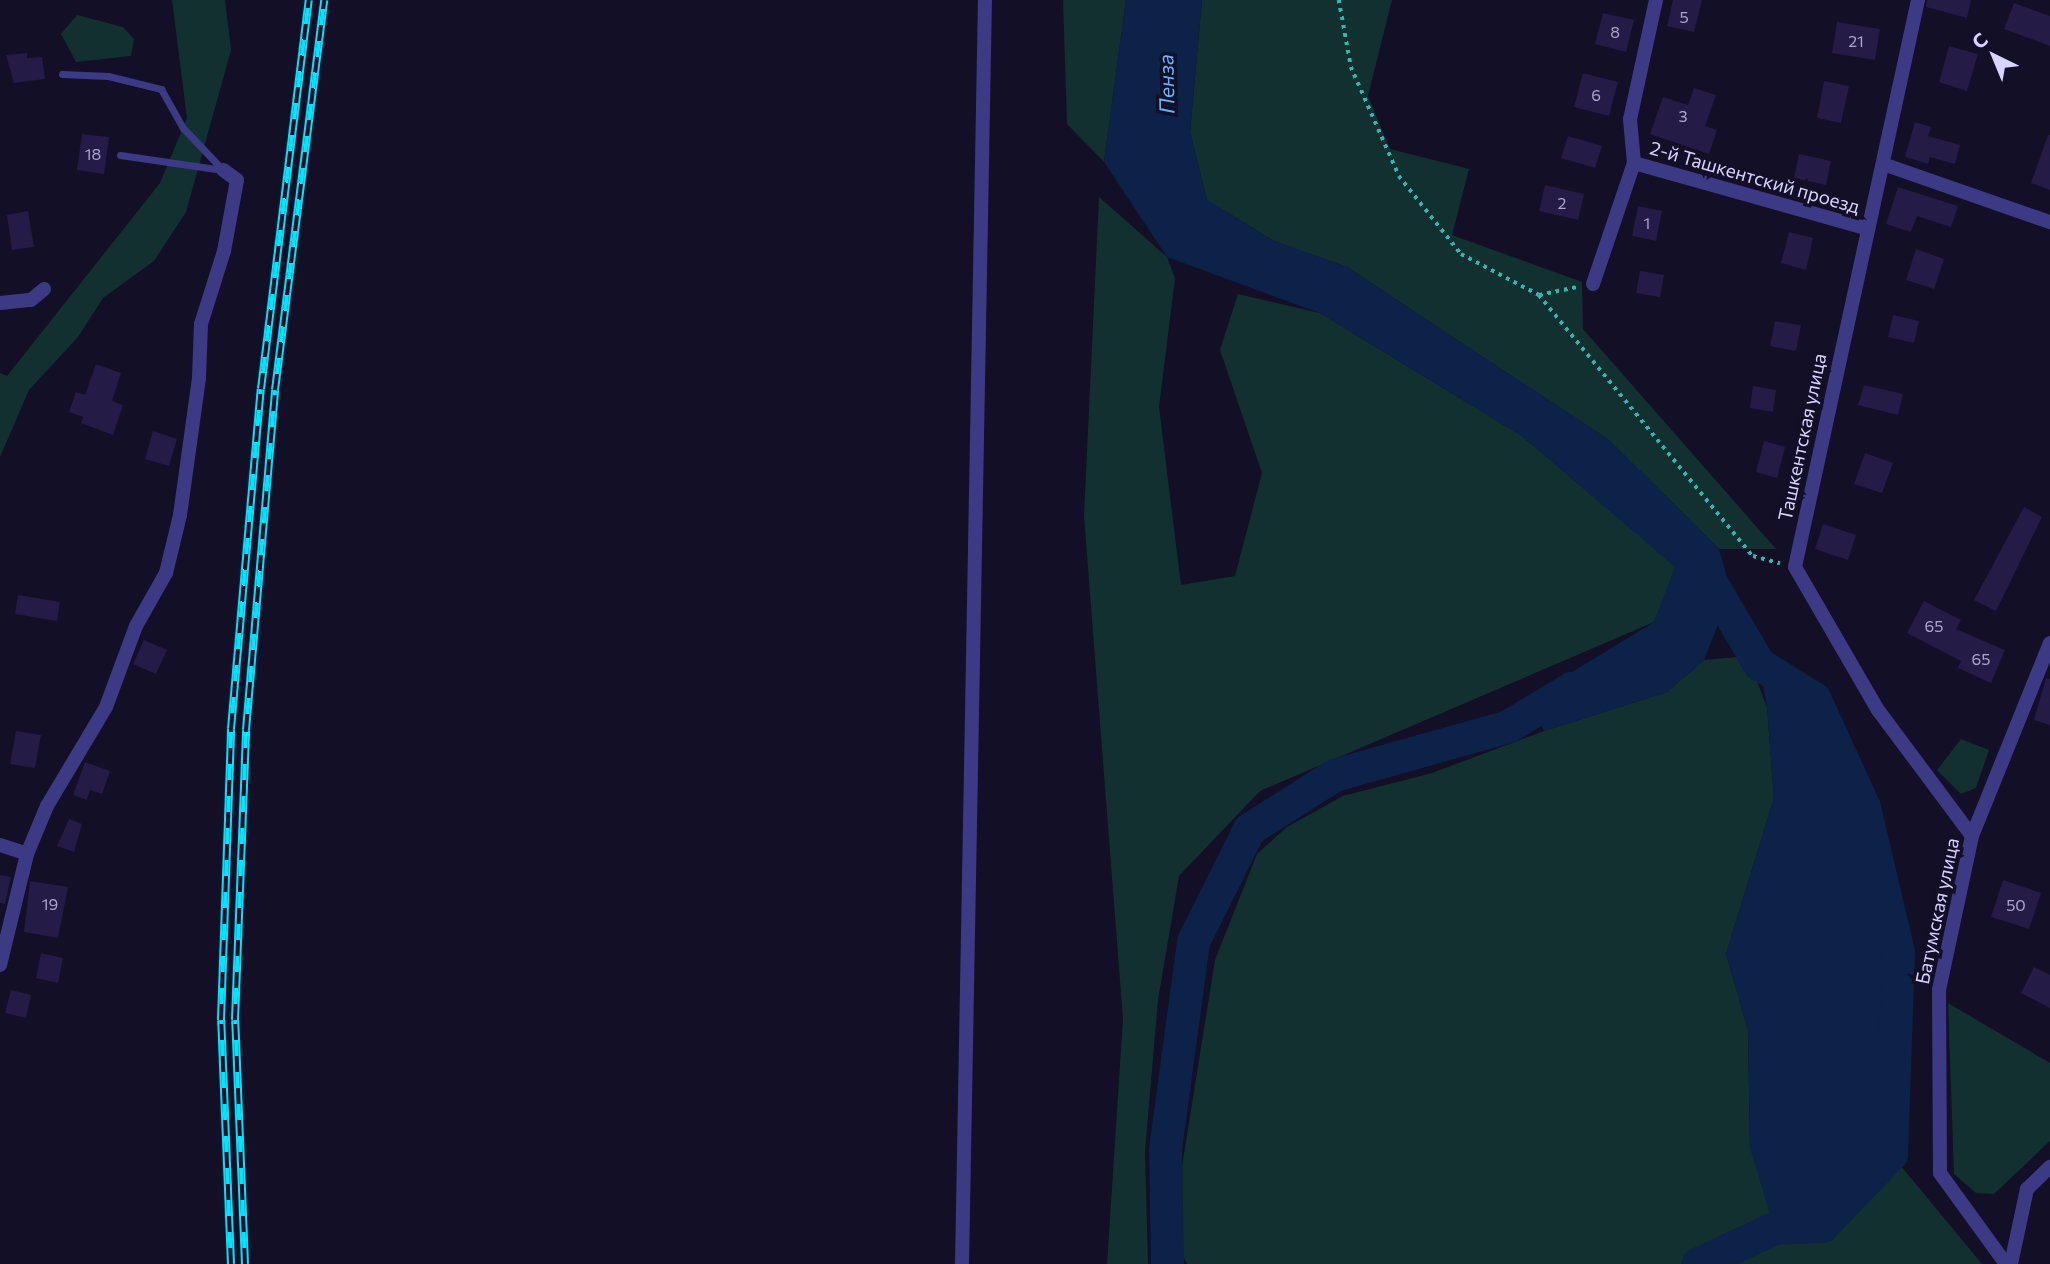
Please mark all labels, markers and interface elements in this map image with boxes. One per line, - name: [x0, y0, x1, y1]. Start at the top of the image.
- house number: 5: [1679, 7, 1689, 27]
- north arrow: [1959, 21, 2029, 91]
- house number: 8: [1610, 22, 1620, 42]
- text: С: [1967, 27, 1992, 53]
- house number: 21: [1848, 31, 1864, 51]
- water label: Пенза: [1153, 54, 1179, 114]
- house number: 6: [1591, 85, 1601, 105]
- house number: 3: [1678, 106, 1688, 126]
- street label: 2-й Ташкентский проезд: [1647, 136, 1863, 218]
- house number: 18: [85, 144, 101, 164]
- house number: 2: [1558, 193, 1566, 213]
- house number: 1: [1644, 213, 1650, 233]
- street label: Ташкентская улица: [1773, 351, 1831, 523]
- house number: 65: [1925, 616, 1943, 636]
- house number: 65: [1972, 649, 1990, 669]
- street label: Батумская улица: [1910, 836, 1964, 986]
- house number: 19: [42, 894, 58, 914]
- house number: 50: [2006, 895, 2026, 915]

